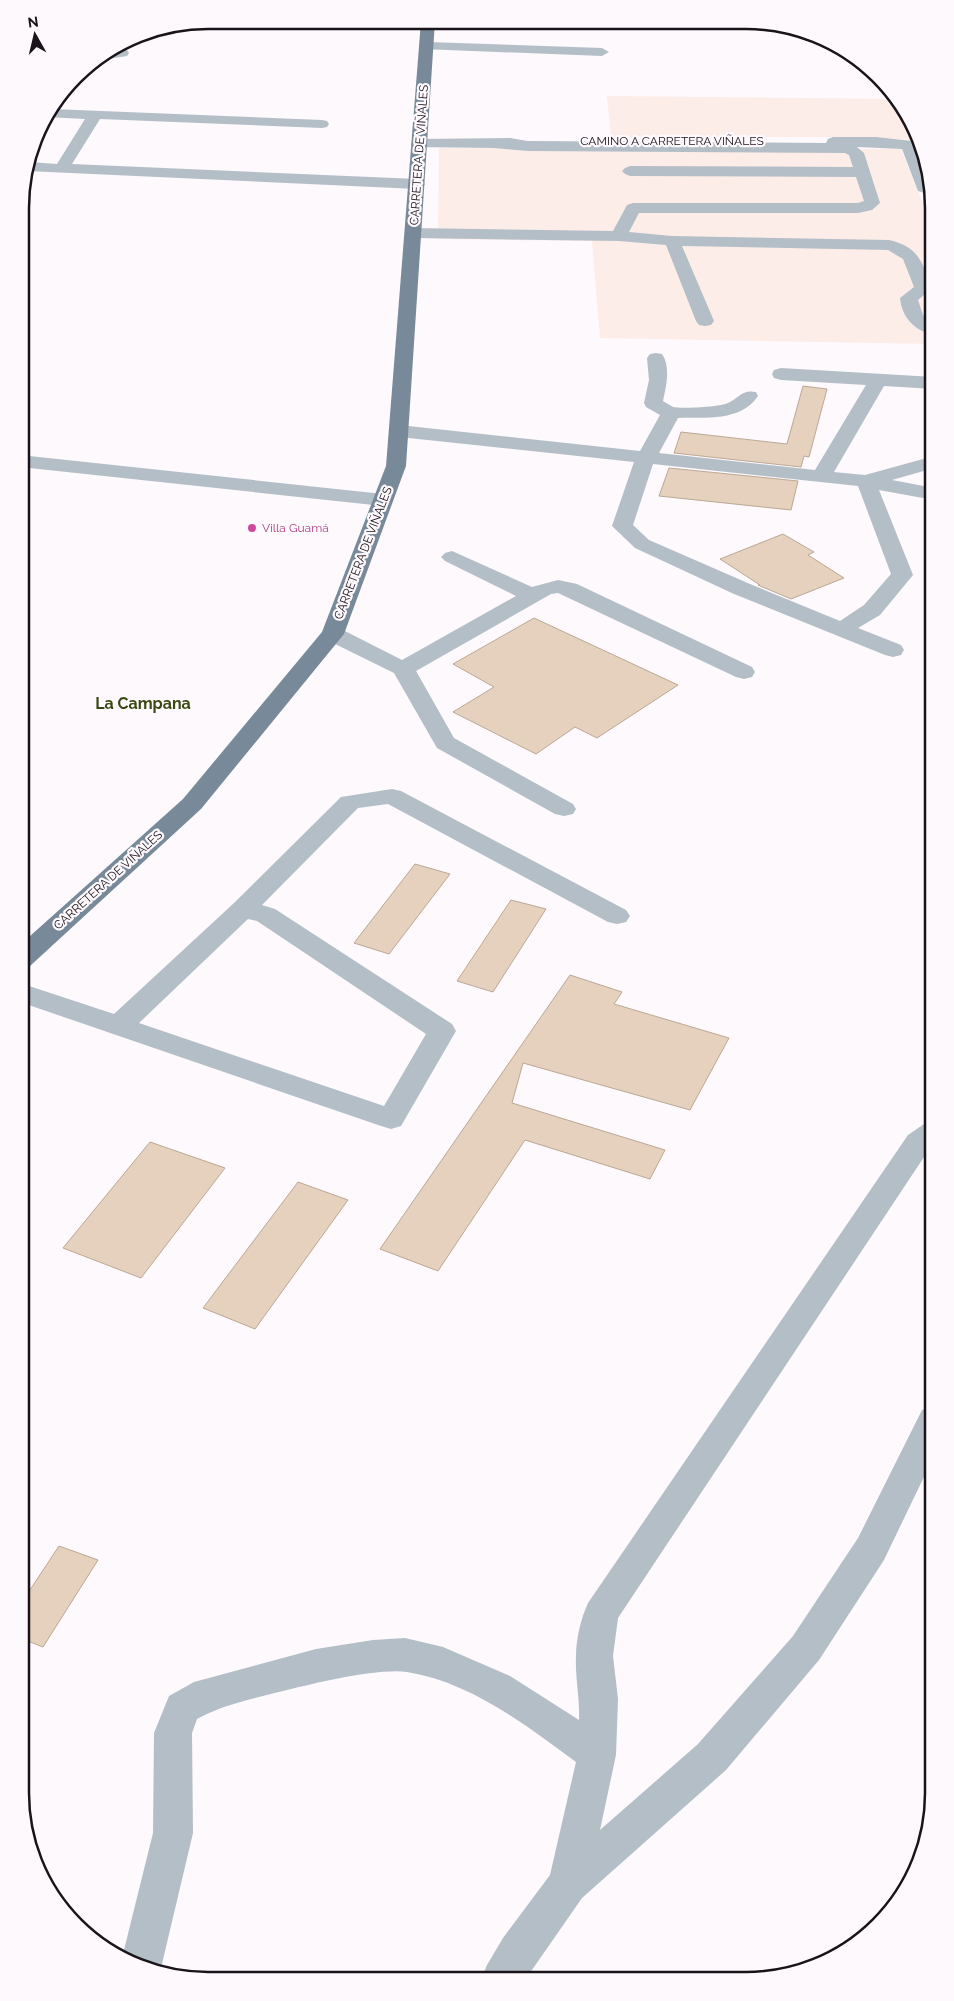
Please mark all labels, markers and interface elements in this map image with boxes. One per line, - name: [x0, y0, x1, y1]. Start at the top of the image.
- north arrow: [10, 10, 60, 60]
- text: N: [27, 13, 40, 31]
- street label: CARRETERA DE VIÑALES: [407, 84, 431, 226]
- street label: CAMINO A CARRETERA VIÑALES: [580, 134, 764, 148]
- street label: CARRETERA DE VIÑALES: [331, 485, 395, 621]
- place label: Villa Guamá: [262, 521, 329, 535]
- marker: Villa Guamá: [246, 522, 258, 534]
- district label: La Campana: [95, 694, 191, 713]
- street label: CARRETERA DE VIÑALES: [51, 828, 165, 932]

